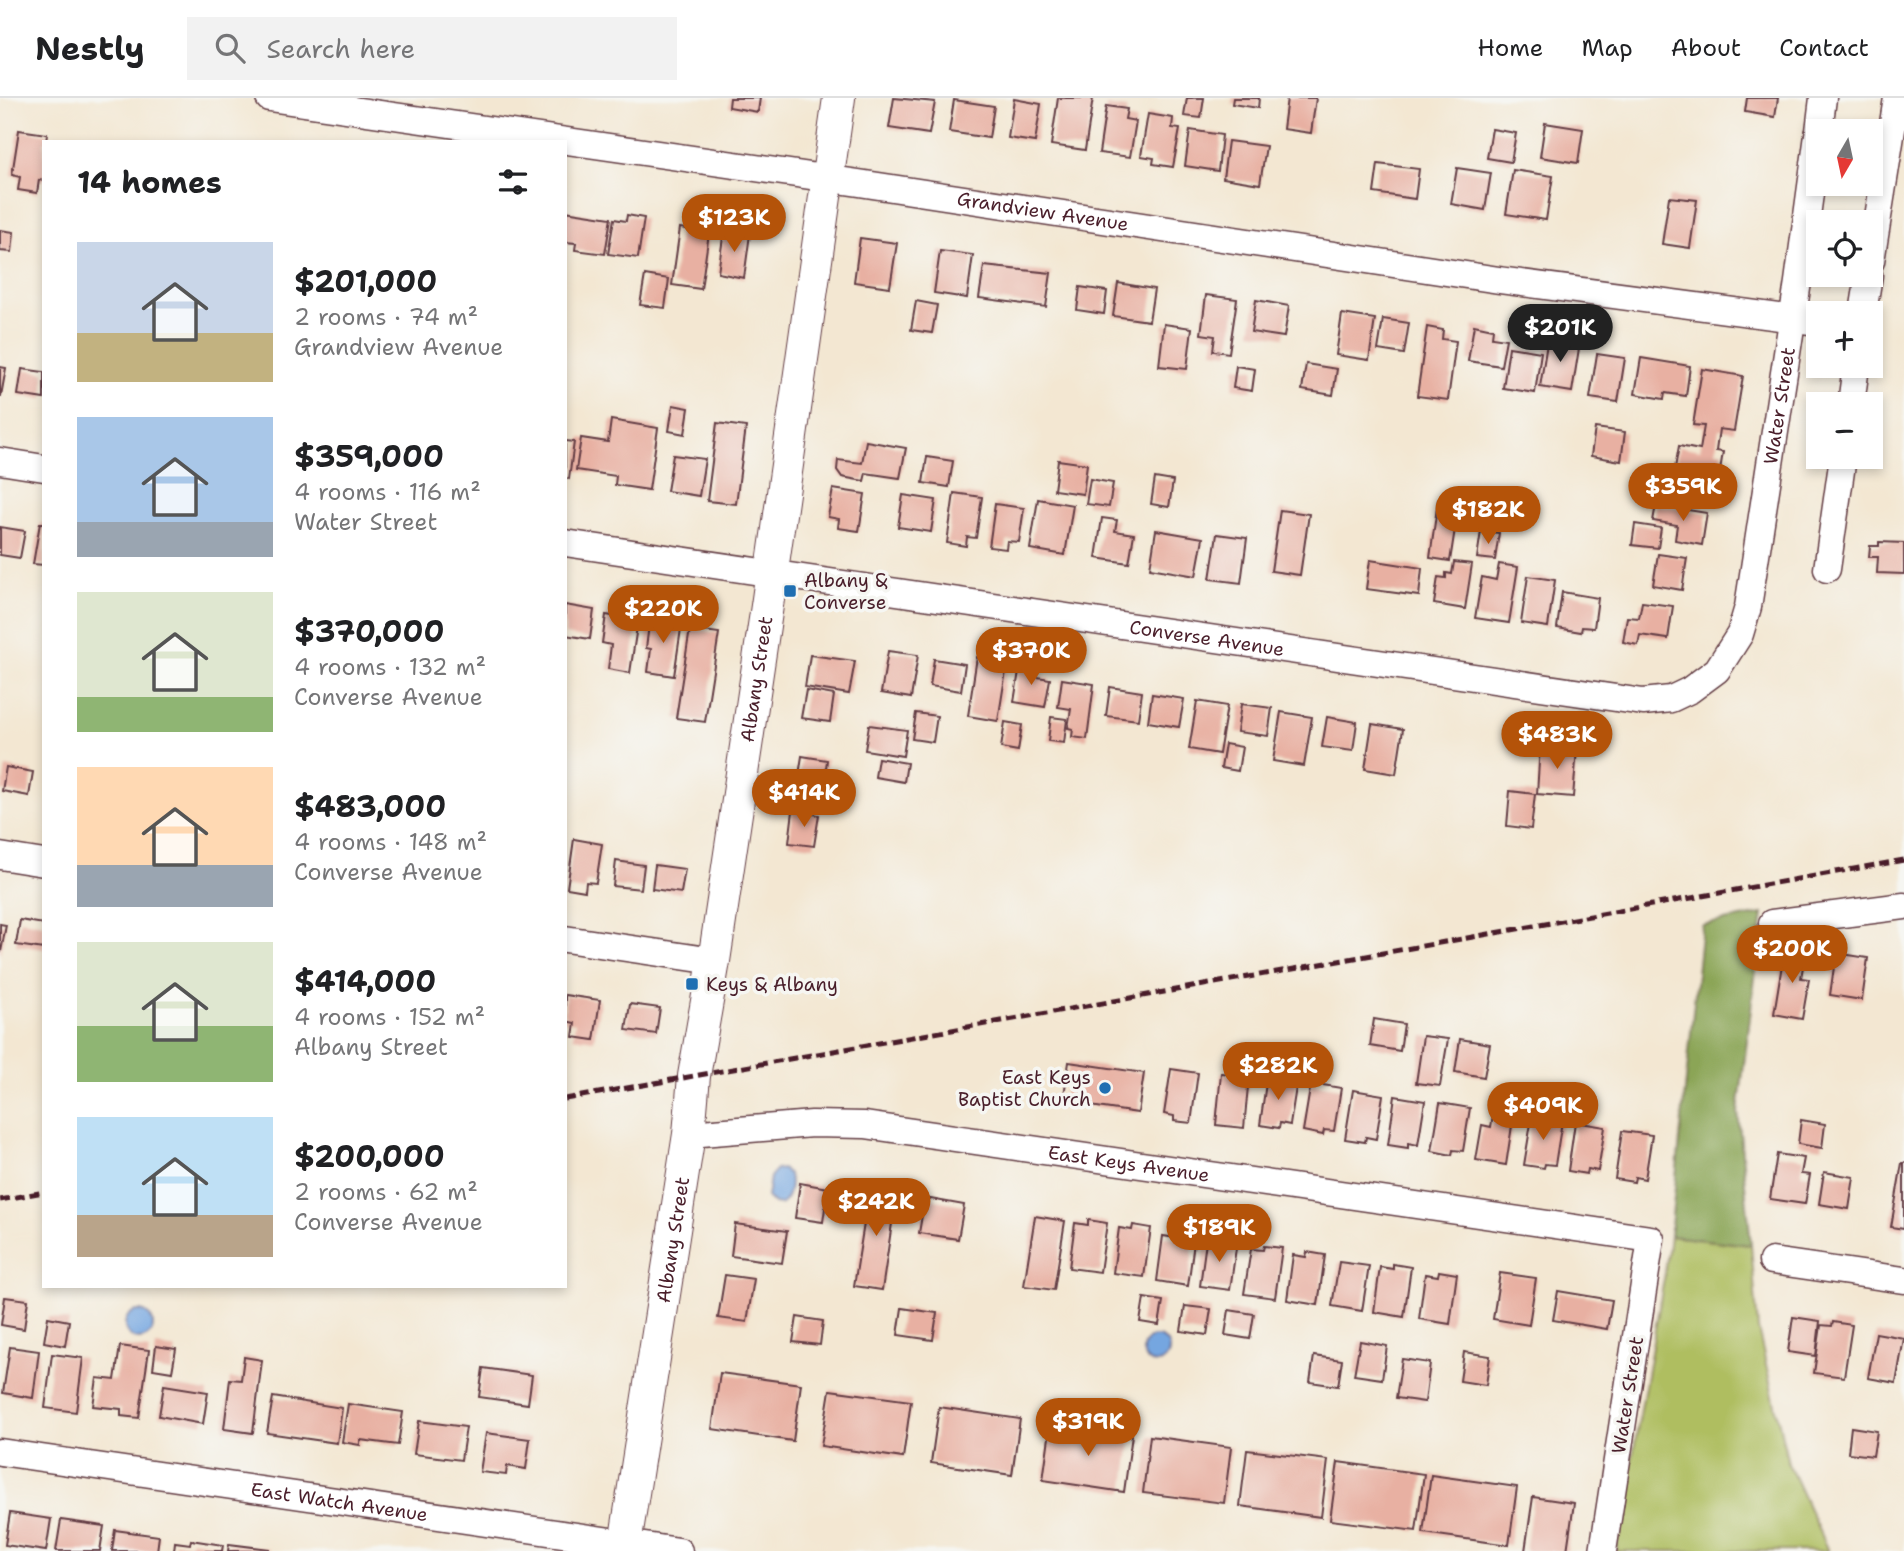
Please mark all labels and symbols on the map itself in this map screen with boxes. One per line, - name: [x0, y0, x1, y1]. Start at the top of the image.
- north arrow: [1806, 119, 1883, 196]
- street label: Grandview Avenue: [955, 186, 1130, 237]
- pin: $123K: [685, 194, 783, 254]
- pin: $201K: [1511, 304, 1609, 364]
- street label: Water Street: [1758, 345, 1801, 466]
- pin: $359K: [1634, 464, 1732, 523]
- pin: $182K: [1439, 486, 1537, 546]
- place label: Albany & Converse: [804, 568, 888, 615]
- marker: Albany & Converse: [782, 583, 798, 599]
- pin: $220K: [614, 586, 712, 645]
- street label: Albany Street: [735, 614, 778, 744]
- street label: Converse Avenue: [1128, 614, 1286, 662]
- pin: $370K: [982, 628, 1080, 687]
- pin: $483K: [1508, 712, 1606, 771]
- pin: $414K: [755, 770, 853, 829]
- pin: $200K: [1743, 926, 1841, 985]
- place label: Keys & Albany: [706, 972, 838, 997]
- marker: Keys & Albany: [684, 976, 700, 992]
- pin: $282K: [1229, 1042, 1327, 1102]
- place label: East Keys Baptist Church: [958, 1065, 1091, 1112]
- marker: East Keys Baptist Church: [1097, 1080, 1113, 1096]
- pin: $409K: [1494, 1082, 1592, 1142]
- street label: East Keys Avenue: [1046, 1140, 1211, 1188]
- street label: Albany Street: [651, 1175, 695, 1305]
- pin: $242K: [827, 1178, 925, 1238]
- pin: $189K: [1170, 1204, 1268, 1264]
- street label: Water Street: [1606, 1335, 1649, 1456]
- pin: $319K: [1039, 1398, 1137, 1458]
- street label: East Watch Avenue: [249, 1477, 430, 1527]

